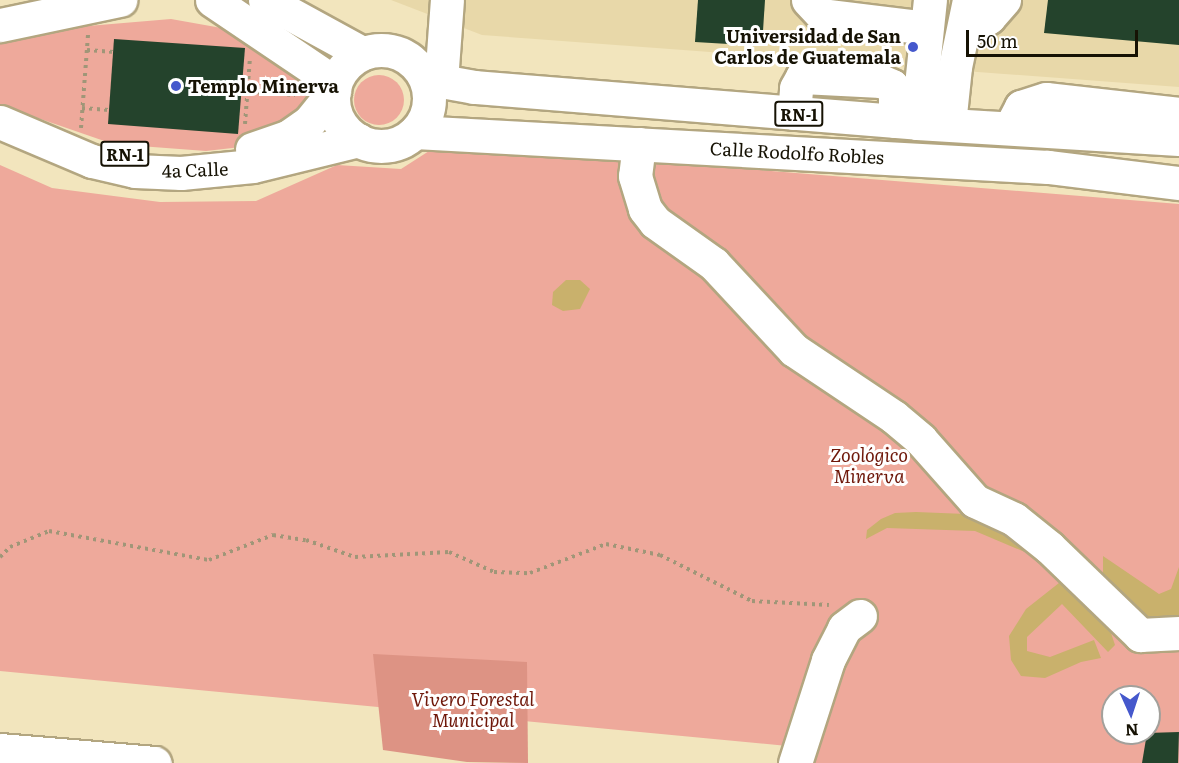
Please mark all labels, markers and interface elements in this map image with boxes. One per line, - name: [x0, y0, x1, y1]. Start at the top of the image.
- scale bar: [969, 18, 1142, 56]
- place label: Universidad de San Carlos de Guatemala: [714, 26, 901, 68]
- text: 50 m: [977, 27, 1018, 54]
- marker: Universidad de San Carlos de Guatemala: [906, 40, 920, 54]
- place label: Templo Minerva: [188, 75, 339, 97]
- marker: Templo Minerva: [169, 79, 183, 93]
- road number: RN-1: [774, 101, 824, 127]
- street label: Calle Rodolfo Robles: [709, 138, 885, 168]
- road number: RN-1: [100, 141, 150, 167]
- street label: 4a Calle: [161, 158, 229, 182]
- park label: Zoológico Minerva: [830, 445, 908, 488]
- north arrow: [1101, 685, 1161, 745]
- park label: Vivero Forestal Municipal: [412, 689, 534, 732]
- text: N: [1124, 719, 1139, 743]

